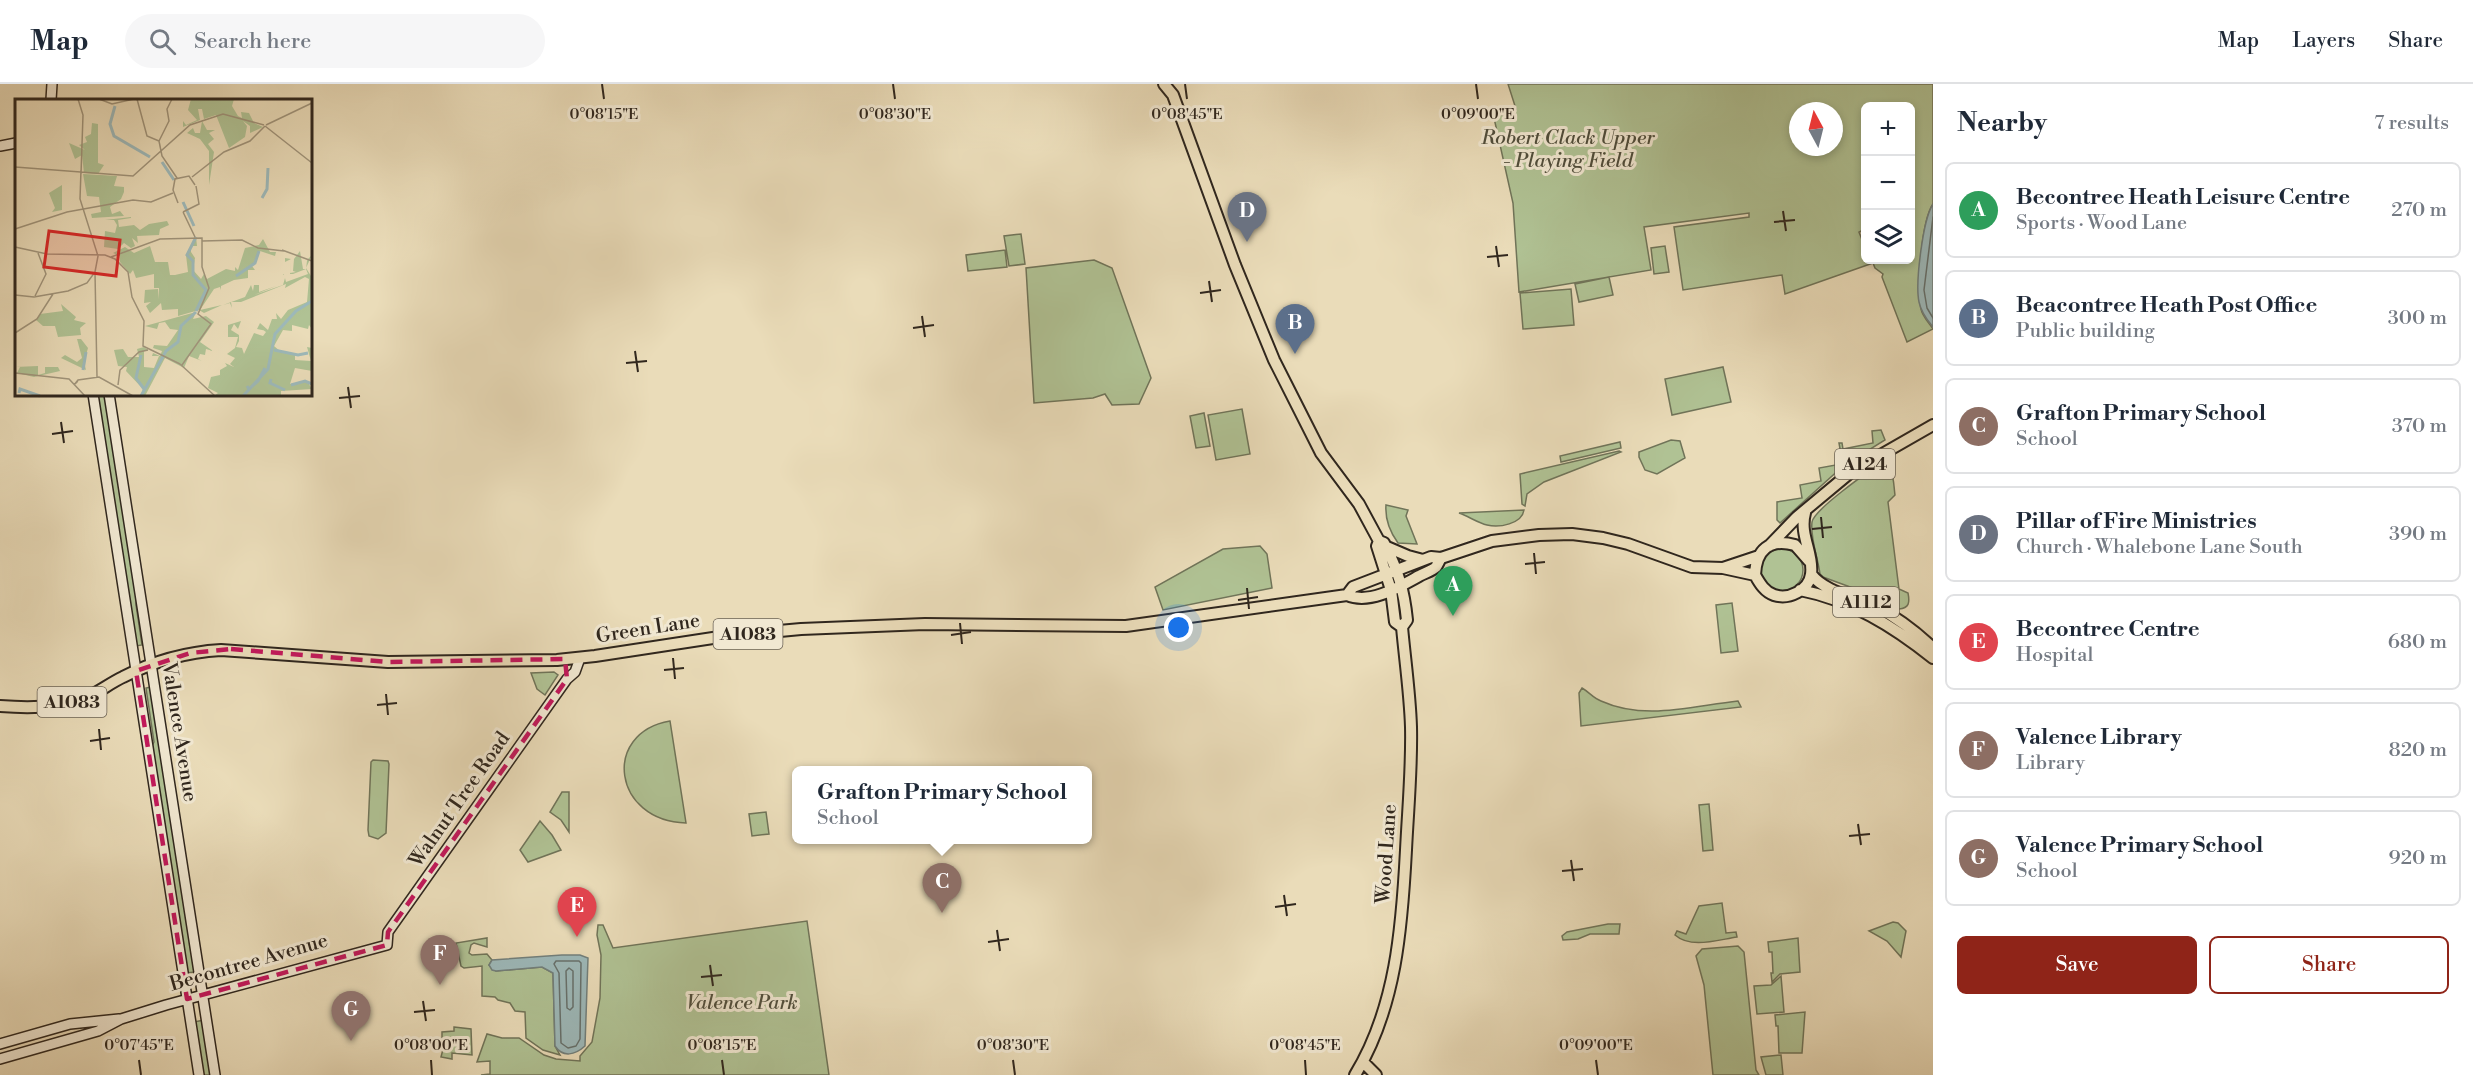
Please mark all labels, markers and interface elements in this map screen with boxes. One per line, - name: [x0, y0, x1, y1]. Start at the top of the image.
- search box: [125, 14, 545, 68]
- text: Map: [30, 24, 89, 59]
- icon: search: [146, 25, 179, 58]
- text: Search here: [194, 28, 311, 55]
- text: Map: [2218, 28, 2259, 54]
- text: Layers: [2292, 28, 2355, 54]
- text: Share: [2388, 28, 2443, 54]
- inset map: [15, 99, 312, 396]
- north arrow: [1789, 102, 1843, 156]
- map controls: [1861, 102, 1915, 264]
- button: +: [1861, 102, 1915, 156]
- text: 0°08'15"E: [570, 105, 638, 124]
- text: 0°08'30"E: [859, 105, 931, 124]
- text: 0°08'45"E: [1151, 105, 1223, 124]
- text: 0°09'00"E: [1441, 105, 1515, 124]
- text: Nearby: [1957, 107, 2047, 139]
- text: 7 results: [2374, 111, 2449, 136]
- park label: Robert Clack Upper - Playing Field: [1480, 126, 1655, 174]
- button: −: [1861, 156, 1915, 210]
- text: Becontree Heath Leisure Centre: [2016, 184, 2350, 211]
- pin: D: [1228, 192, 1266, 242]
- text: A: [1971, 198, 1986, 223]
- text: 270 m: [2391, 198, 2447, 223]
- button: layers: [1861, 210, 1915, 264]
- text: Sports · Wood Lane: [2016, 211, 2187, 236]
- text: Beacontree Heath Post Office: [2016, 292, 2317, 319]
- pin: B: [1276, 304, 1314, 354]
- text: B: [1971, 306, 1986, 331]
- text: 300 m: [2388, 306, 2447, 331]
- text: Public building: [2016, 319, 2155, 344]
- text: Grafton Primary School: [2016, 400, 2266, 427]
- text: C: [1971, 414, 1986, 439]
- text: 370 m: [2392, 414, 2447, 439]
- text: School: [2016, 427, 2078, 452]
- road number: A124: [1835, 449, 1895, 479]
- text: Pillar of Fire Ministries: [2016, 508, 2257, 535]
- text: D: [1971, 522, 1986, 547]
- text: 390 m: [2389, 522, 2447, 547]
- text: Church · Whalebone Lane South: [2016, 535, 2303, 560]
- pin: A: [1434, 566, 1472, 616]
- road number: A1112: [1833, 587, 1899, 617]
- street label: Green Lane: [594, 608, 702, 650]
- your location: [1164, 613, 1193, 642]
- text: Becontree Centre: [2016, 616, 2200, 643]
- road number: A1083: [714, 619, 783, 649]
- text: E: [1972, 630, 1985, 655]
- text: 680 m: [2388, 630, 2447, 655]
- text: Hospital: [2016, 643, 2093, 668]
- street label: Valence Avenue: [155, 659, 202, 804]
- road number: A1083: [38, 687, 106, 717]
- text: Valence Library: [2016, 724, 2182, 751]
- street label: Walnut Tree Road: [403, 727, 516, 873]
- text: F: [1971, 738, 1986, 763]
- text: 820 m: [2388, 738, 2447, 763]
- text: Library: [2016, 751, 2085, 776]
- popup: [792, 766, 1092, 844]
- text: Grafton Primary School: [817, 779, 1067, 806]
- street label: Wood Lane: [1371, 803, 1403, 906]
- text: School: [817, 806, 879, 831]
- text: Valence Primary School: [2016, 832, 2263, 859]
- text: G: [1971, 846, 1986, 871]
- text: 920 m: [2389, 846, 2447, 871]
- text: School: [2016, 859, 2078, 884]
- pin: C: [922, 864, 962, 913]
- pin: E: [558, 888, 596, 937]
- street label: Becontree Avenue: [166, 928, 331, 998]
- pin: F: [420, 936, 460, 985]
- button: Save: [1957, 936, 2197, 994]
- button: Share: [2209, 936, 2449, 994]
- park label: Valence Park: [686, 991, 798, 1016]
- pin: G: [332, 992, 370, 1041]
- text: 0°07'45"E: [104, 1036, 174, 1055]
- text: 0°08'00"E: [394, 1036, 468, 1055]
- text: 0°08'15"E: [688, 1036, 756, 1055]
- text: 0°08'30"E: [977, 1036, 1049, 1055]
- text: 0°08'45"E: [1269, 1036, 1341, 1055]
- text: 0°09'00"E: [1559, 1036, 1633, 1055]

